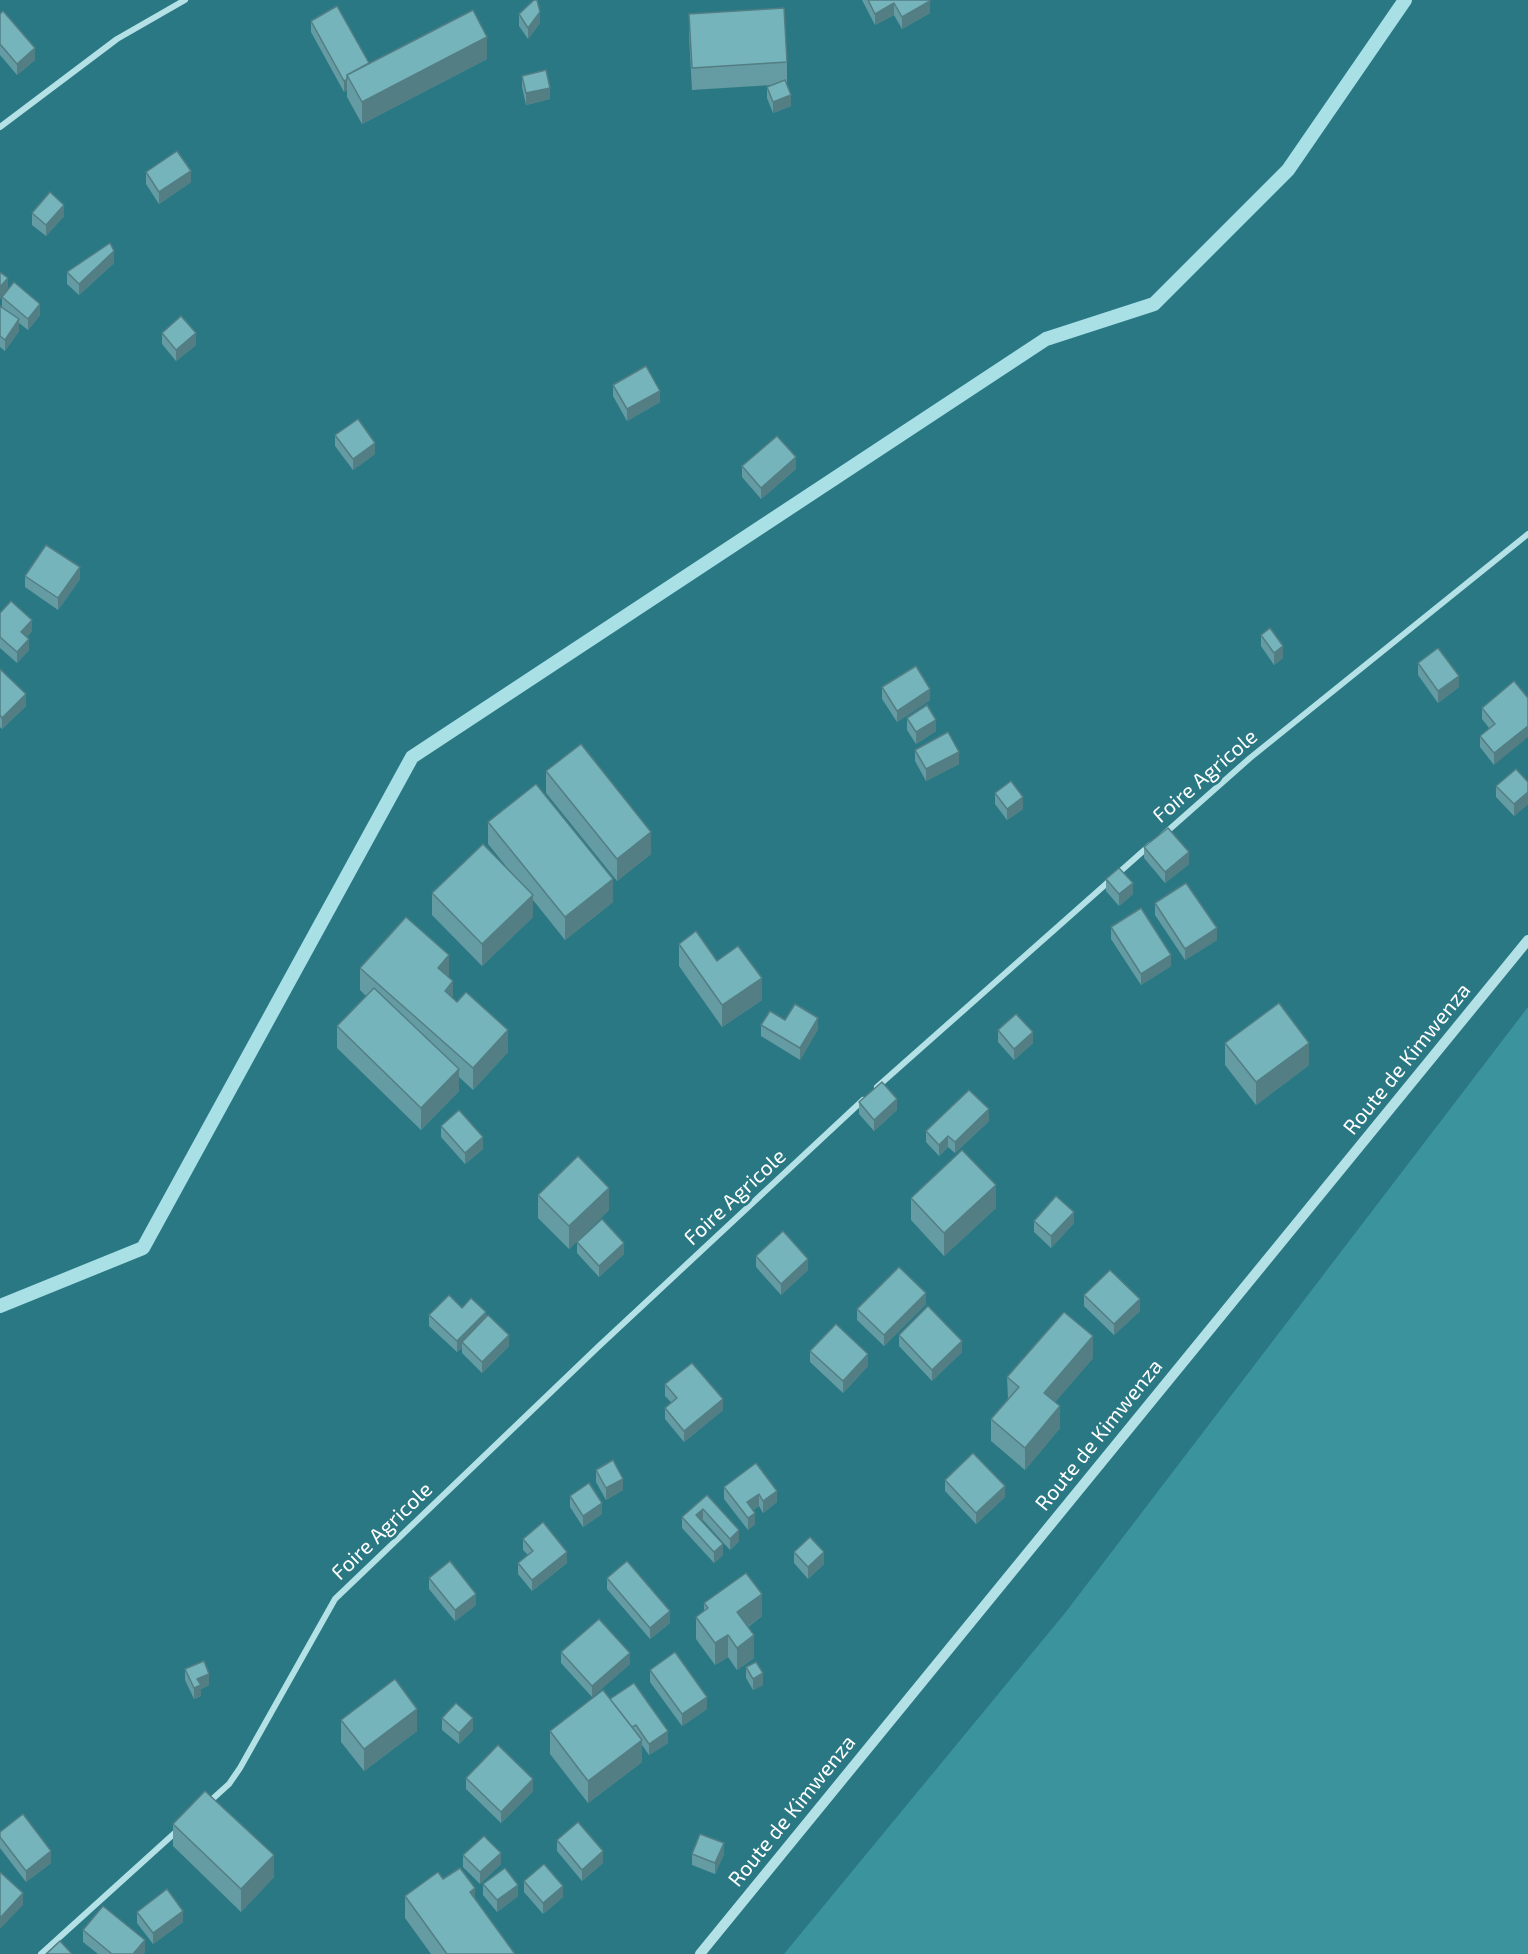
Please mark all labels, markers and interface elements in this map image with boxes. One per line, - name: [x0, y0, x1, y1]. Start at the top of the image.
- street label: Foire Agricole: [1148, 724, 1262, 828]
- street label: Route de Kimwenza: [1338, 978, 1476, 1140]
- street label: Foire Agricole: [679, 1143, 791, 1251]
- street label: Route de Kimwenza: [1030, 1354, 1168, 1516]
- street label: Foire Agricole: [326, 1477, 438, 1585]
- street label: Route de Kimwenza: [723, 1730, 861, 1892]

